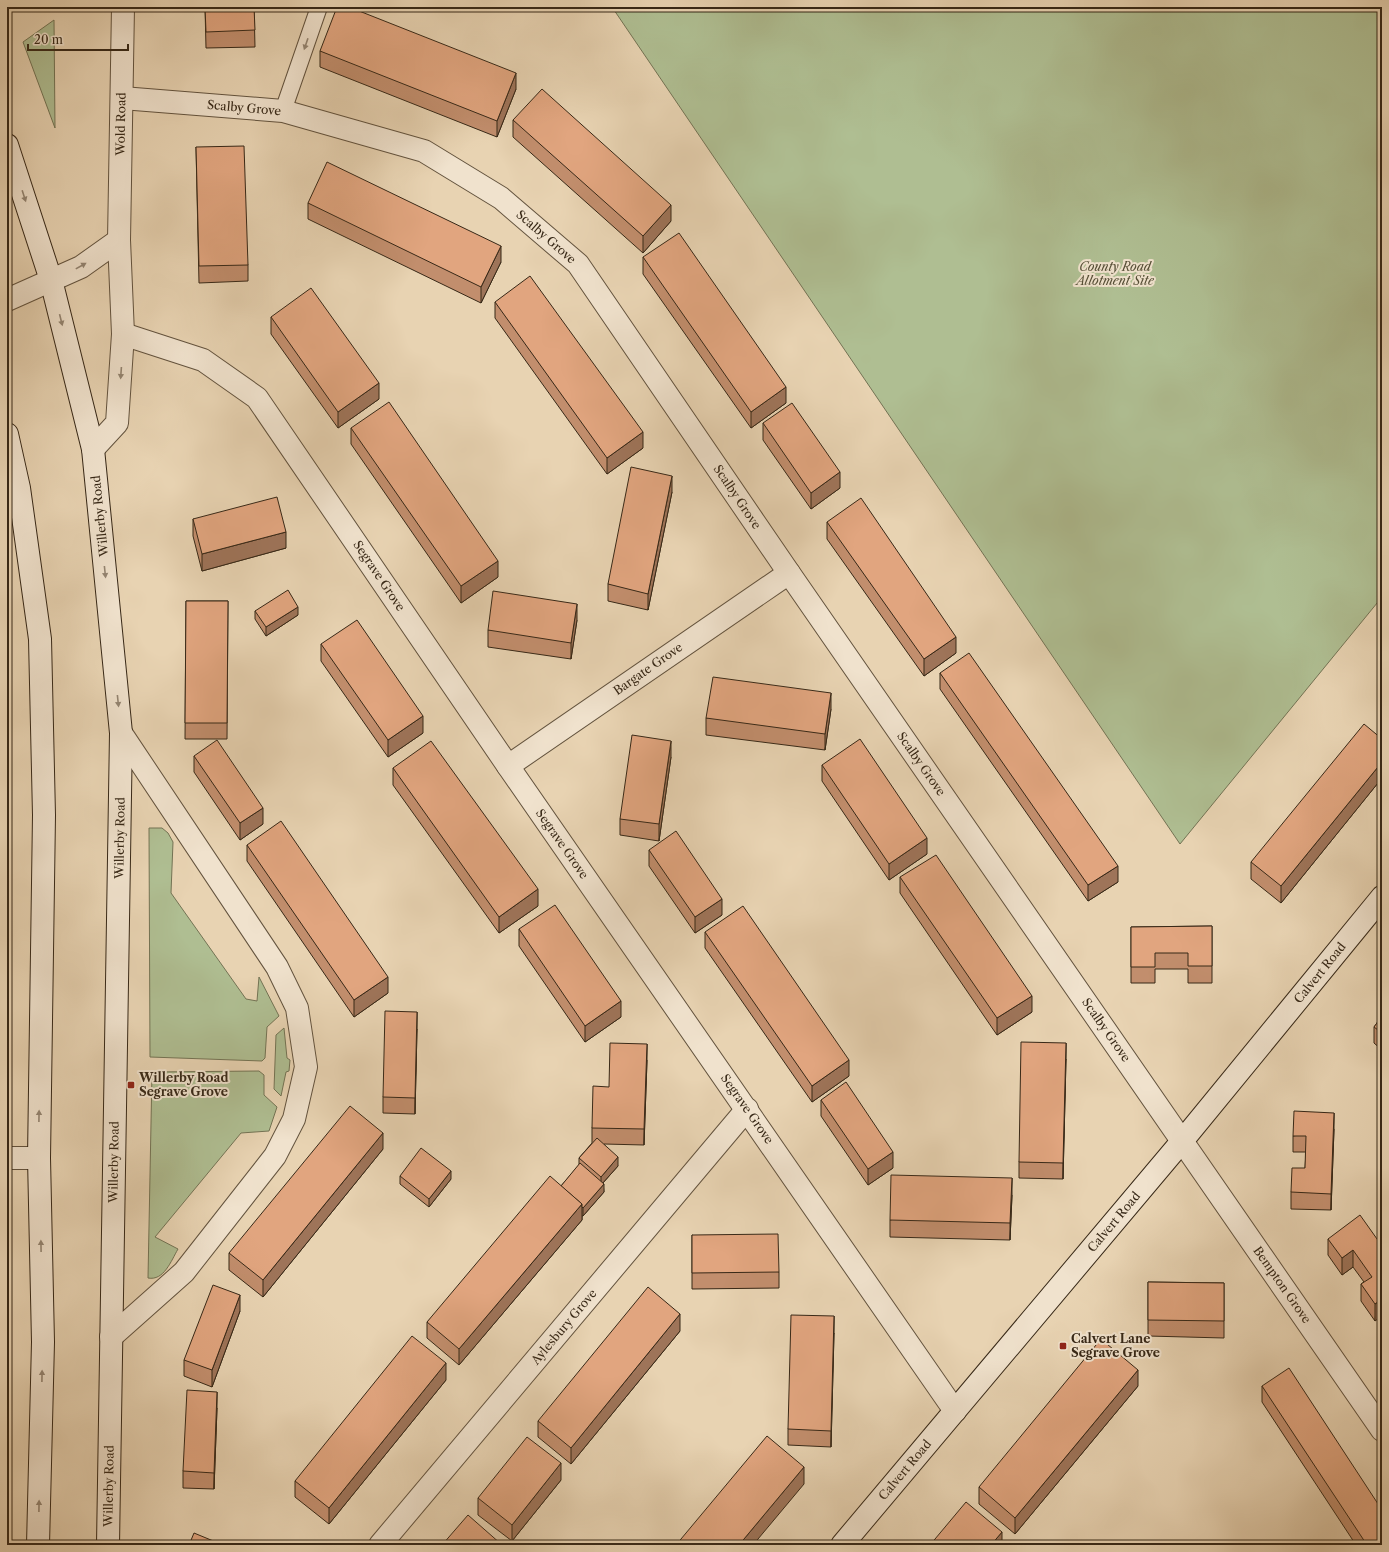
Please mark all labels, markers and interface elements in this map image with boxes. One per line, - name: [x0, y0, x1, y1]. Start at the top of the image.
- scale bar: [28, 26, 128, 52]
- text: 20 m: [34, 32, 63, 47]
- one-way arrow: [303, 38, 309, 50]
- street label: Wold Road: [112, 92, 129, 157]
- street label: Scalby Grove: [206, 97, 282, 118]
- one-way arrow: [21, 190, 27, 202]
- street label: Scalby Grove: [513, 207, 580, 267]
- park label: County Road Allotment Site: [1074, 259, 1155, 288]
- one-way arrow: [75, 263, 87, 270]
- one-way arrow: [58, 314, 64, 326]
- one-way arrow: [117, 367, 124, 379]
- street label: Scalby Grove: [710, 462, 765, 532]
- street label: Willerby Road: [88, 474, 111, 559]
- street label: Segrave Grove: [350, 538, 409, 614]
- one-way arrow: [102, 566, 109, 578]
- street label: Bargate Grove: [610, 639, 685, 698]
- one-way arrow: [115, 695, 122, 707]
- street label: Scalby Grove: [894, 729, 949, 799]
- street label: Willerby Road: [111, 796, 128, 880]
- street label: Segrave Grove: [533, 806, 592, 882]
- street label: Calvert Road: [1290, 939, 1349, 1006]
- street label: Scalby Grove: [1079, 995, 1134, 1065]
- place label: Willerby Road Segrave Grove: [138, 1070, 228, 1099]
- street label: Segrave Grove: [718, 1071, 777, 1147]
- marker: Willerby Road Segrave Grove: [126, 1080, 136, 1090]
- one-way arrow: [36, 1109, 42, 1122]
- street label: Willerby Road: [105, 1120, 122, 1204]
- street label: Calvert Road: [1084, 1188, 1144, 1255]
- one-way arrow: [38, 1239, 44, 1252]
- street label: Bempton Grove: [1250, 1243, 1315, 1326]
- street label: Aylesbury Grove: [527, 1286, 600, 1368]
- place label: Calvert Lane Segrave Grove: [1071, 1331, 1160, 1360]
- marker: Calvert Lane Segrave Grove: [1058, 1341, 1068, 1351]
- one-way arrow: [39, 1370, 46, 1382]
- street label: Calvert Road: [875, 1436, 935, 1503]
- street label: Willerby Road: [100, 1444, 117, 1528]
- one-way arrow: [36, 1499, 42, 1512]

